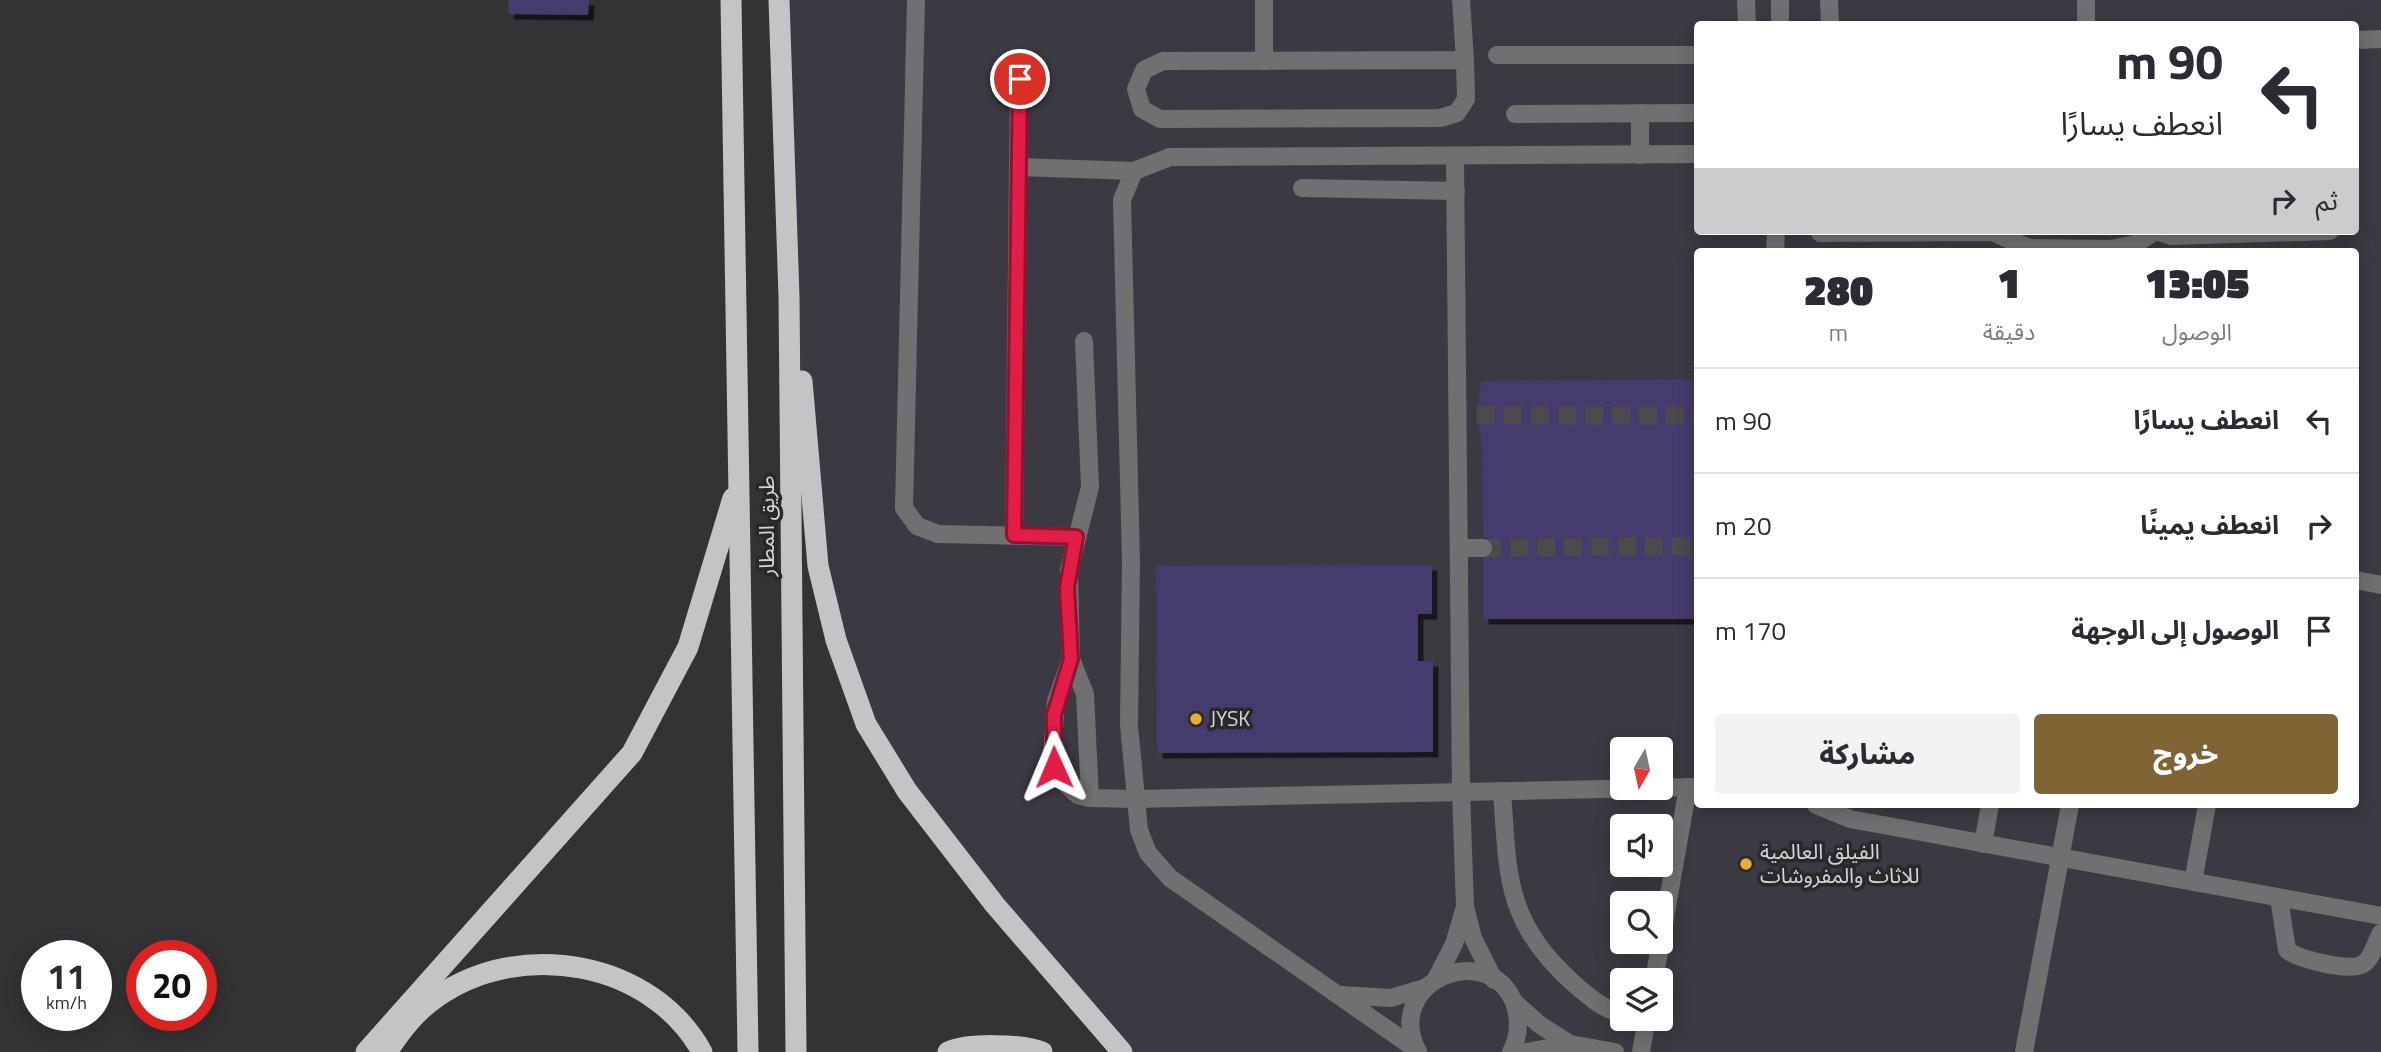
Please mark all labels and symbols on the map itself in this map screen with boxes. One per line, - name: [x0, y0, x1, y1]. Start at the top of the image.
- pin: [990, 49, 1050, 109]
- street label: طريق المطار: [750, 475, 782, 578]
- place label: JYSK: [1210, 702, 1250, 734]
- marker: JYSK: [1188, 711, 1204, 727]
- position arrow: [1017, 730, 1091, 804]
- north arrow: [1610, 737, 1673, 800]
- place label: الفيلق العالمية للاثاث والمفروشات: [1760, 835, 1919, 891]
- marker: الفيلق العالمية للاثاث والمفروشات: [1738, 856, 1754, 872]
- speed limit sign: 20: [126, 940, 217, 1031]

